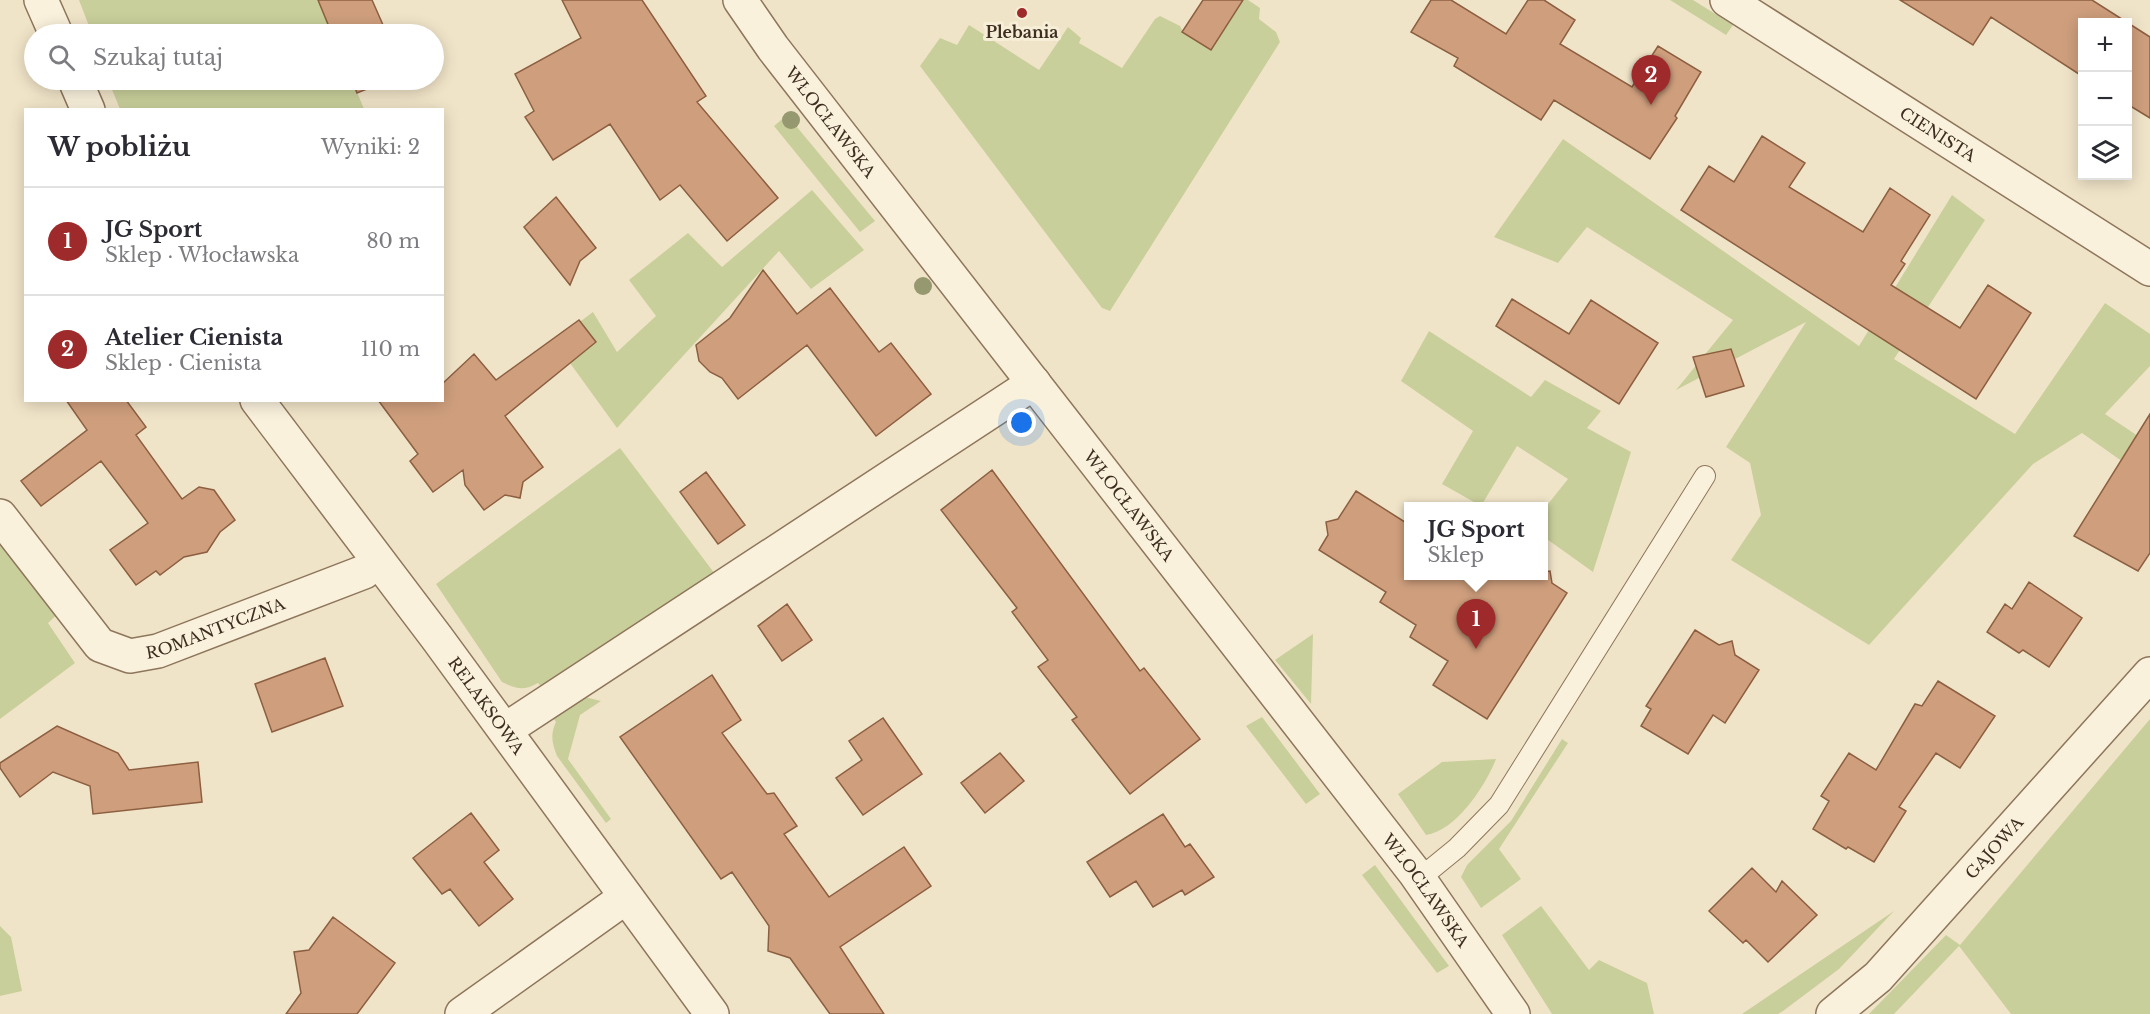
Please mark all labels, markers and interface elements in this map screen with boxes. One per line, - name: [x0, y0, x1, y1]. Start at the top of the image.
- marker: Plebania: [1015, 6, 1029, 20]
- map controls: [2078, 18, 2132, 180]
- button: +: [2078, 18, 2132, 72]
- place label: Plebania: [985, 22, 1059, 42]
- search box: [24, 24, 444, 90]
- icon: search: [45, 41, 78, 74]
- text: Szukaj tutaj: [93, 44, 223, 71]
- pin: 2: [1632, 56, 1670, 105]
- street label: WŁOCŁAWSKA: [781, 62, 880, 182]
- button: −: [2078, 72, 2132, 126]
- street label: CIENISTA: [1896, 103, 1980, 166]
- button: layers: [2078, 126, 2132, 180]
- text: W pobliżu: [48, 131, 190, 163]
- text: Wyniki: 2: [321, 135, 420, 159]
- text: JG Sport: [105, 216, 202, 243]
- text: 1: [63, 229, 72, 253]
- text: 80 m: [366, 229, 420, 253]
- text: Sklep · Włocławska: [105, 243, 299, 267]
- text: Atelier Cienista: [105, 324, 283, 351]
- text: 2: [61, 337, 74, 361]
- text: 110 m: [361, 337, 420, 361]
- text: Sklep · Cienista: [105, 351, 262, 375]
- your location: [1007, 408, 1036, 437]
- street label: WŁOCŁAWSKA: [1079, 445, 1179, 565]
- popup: [1404, 502, 1548, 580]
- text: JG Sport: [1427, 516, 1525, 543]
- text: Sklep: [1427, 543, 1484, 567]
- street label: ROMANTYCZNA: [144, 593, 288, 663]
- pin: 1: [1456, 600, 1496, 649]
- street label: RELAKSOWA: [444, 653, 529, 759]
- street label: GAJOWA: [1961, 812, 2028, 883]
- street label: WŁOCŁAWSKA: [1378, 829, 1474, 951]

